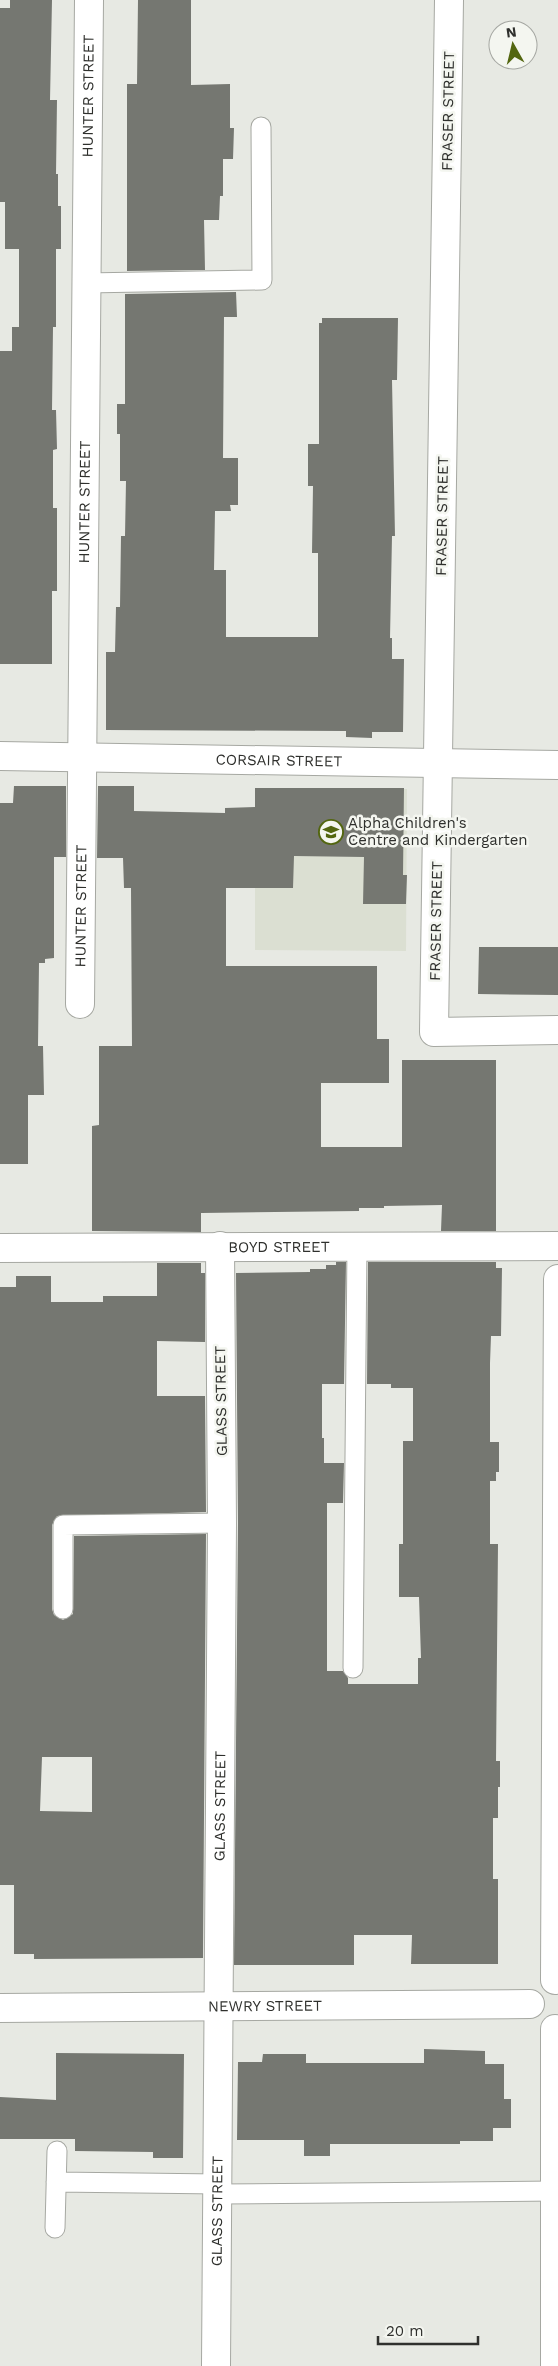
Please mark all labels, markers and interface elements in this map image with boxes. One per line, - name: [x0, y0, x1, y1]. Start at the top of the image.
- north arrow: [488, 20, 538, 70]
- text: N: [505, 23, 517, 41]
- street label: HUNTER STREET: [79, 35, 98, 158]
- street label: FRASER STREET: [438, 51, 458, 171]
- street label: HUNTER STREET: [75, 441, 94, 564]
- street label: FRASER STREET: [432, 456, 452, 576]
- street label: CORSAIR STREET: [215, 750, 343, 771]
- place label: Alpha Children's Centre and Kindergarten: [348, 814, 528, 849]
- school or university icon: Alpha Children's Centre and Kindergarten: [318, 819, 344, 845]
- street label: HUNTER STREET: [71, 845, 90, 968]
- street label: FRASER STREET: [426, 861, 446, 981]
- street label: BOYD STREET: [228, 1238, 330, 1256]
- street label: GLASS STREET: [211, 1346, 231, 1456]
- street label: GLASS STREET: [211, 1751, 229, 1861]
- street label: NEWRY STREET: [208, 1997, 322, 2015]
- street label: GLASS STREET: [208, 2156, 226, 2266]
- scale bar: [378, 2314, 478, 2346]
- text: 20 m: [386, 2322, 424, 2340]

